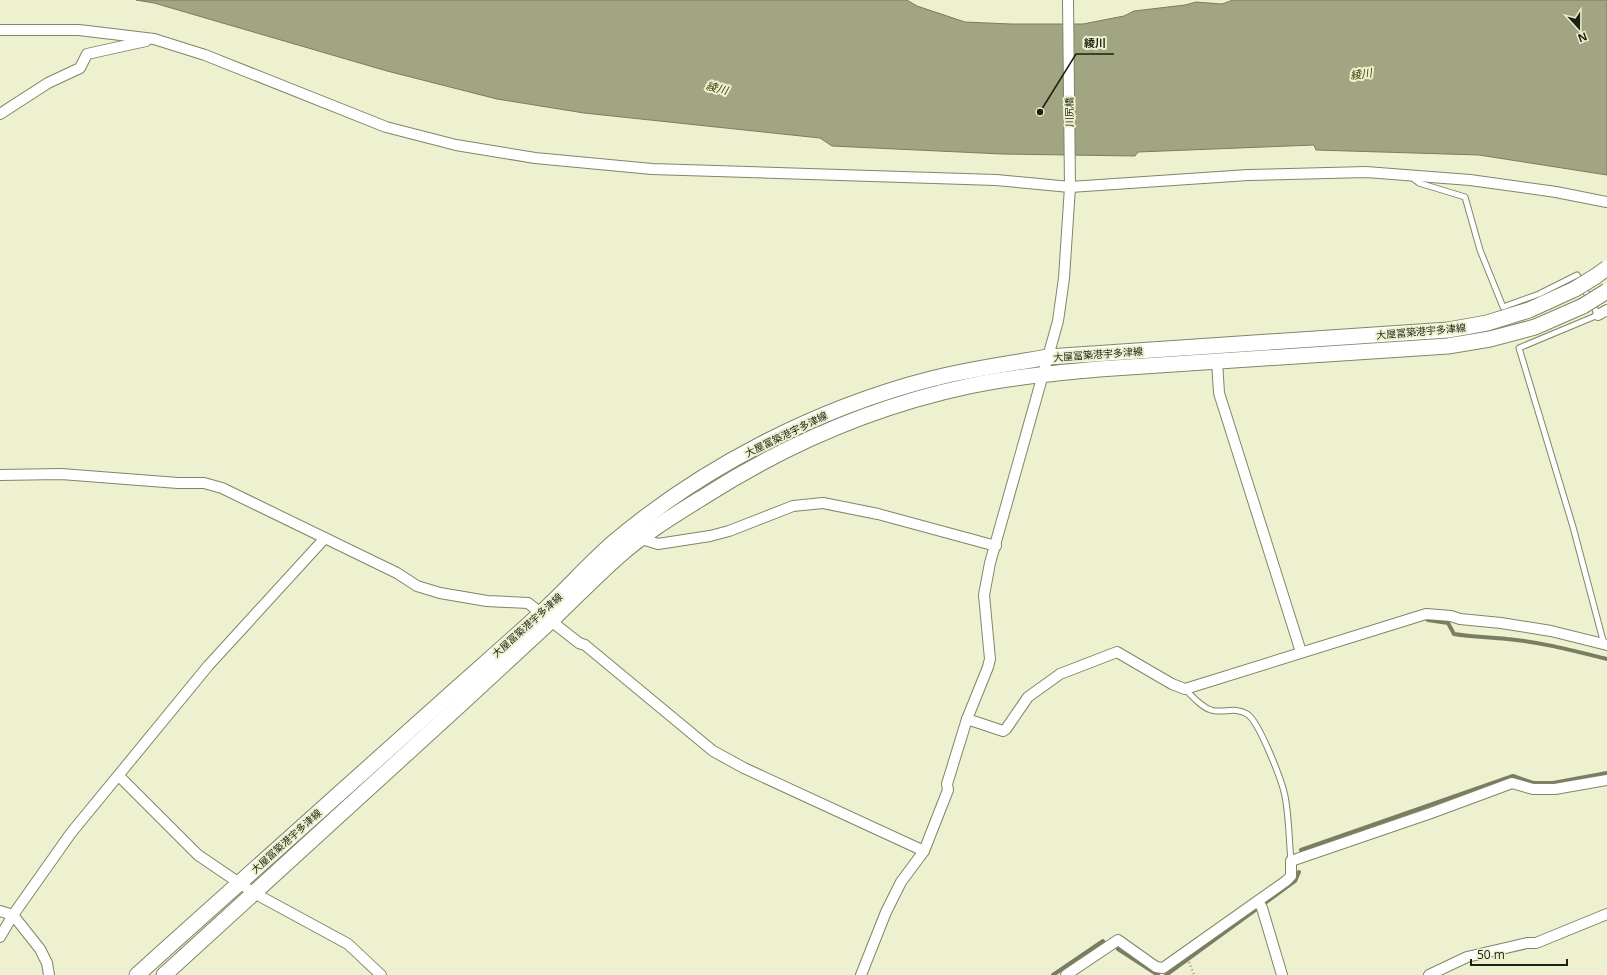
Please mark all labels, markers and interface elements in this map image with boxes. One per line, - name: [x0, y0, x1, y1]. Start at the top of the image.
- north arrow: [1559, 8, 1599, 48]
- text: N: [1576, 29, 1590, 46]
- callout: 綾川: [1076, 31, 1114, 54]
- text: 綾川: [1084, 35, 1106, 50]
- water label: 綾川: [1349, 64, 1374, 82]
- water label: 綾川: [705, 77, 731, 98]
- street label: 川尻橋: [1062, 97, 1076, 127]
- street label: 大屋冨築港宇多津線: [1376, 320, 1466, 342]
- street label: 大屋冨築港宇多津線: [1053, 344, 1143, 364]
- street label: 大屋冨築港宇多津線: [742, 408, 830, 460]
- street label: 大屋冨築港宇多津線: [489, 590, 565, 660]
- street label: 大屋冨築港宇多津線: [248, 806, 324, 876]
- scale bar: [1471, 941, 1567, 967]
- text: 50 m: [1477, 946, 1505, 963]

